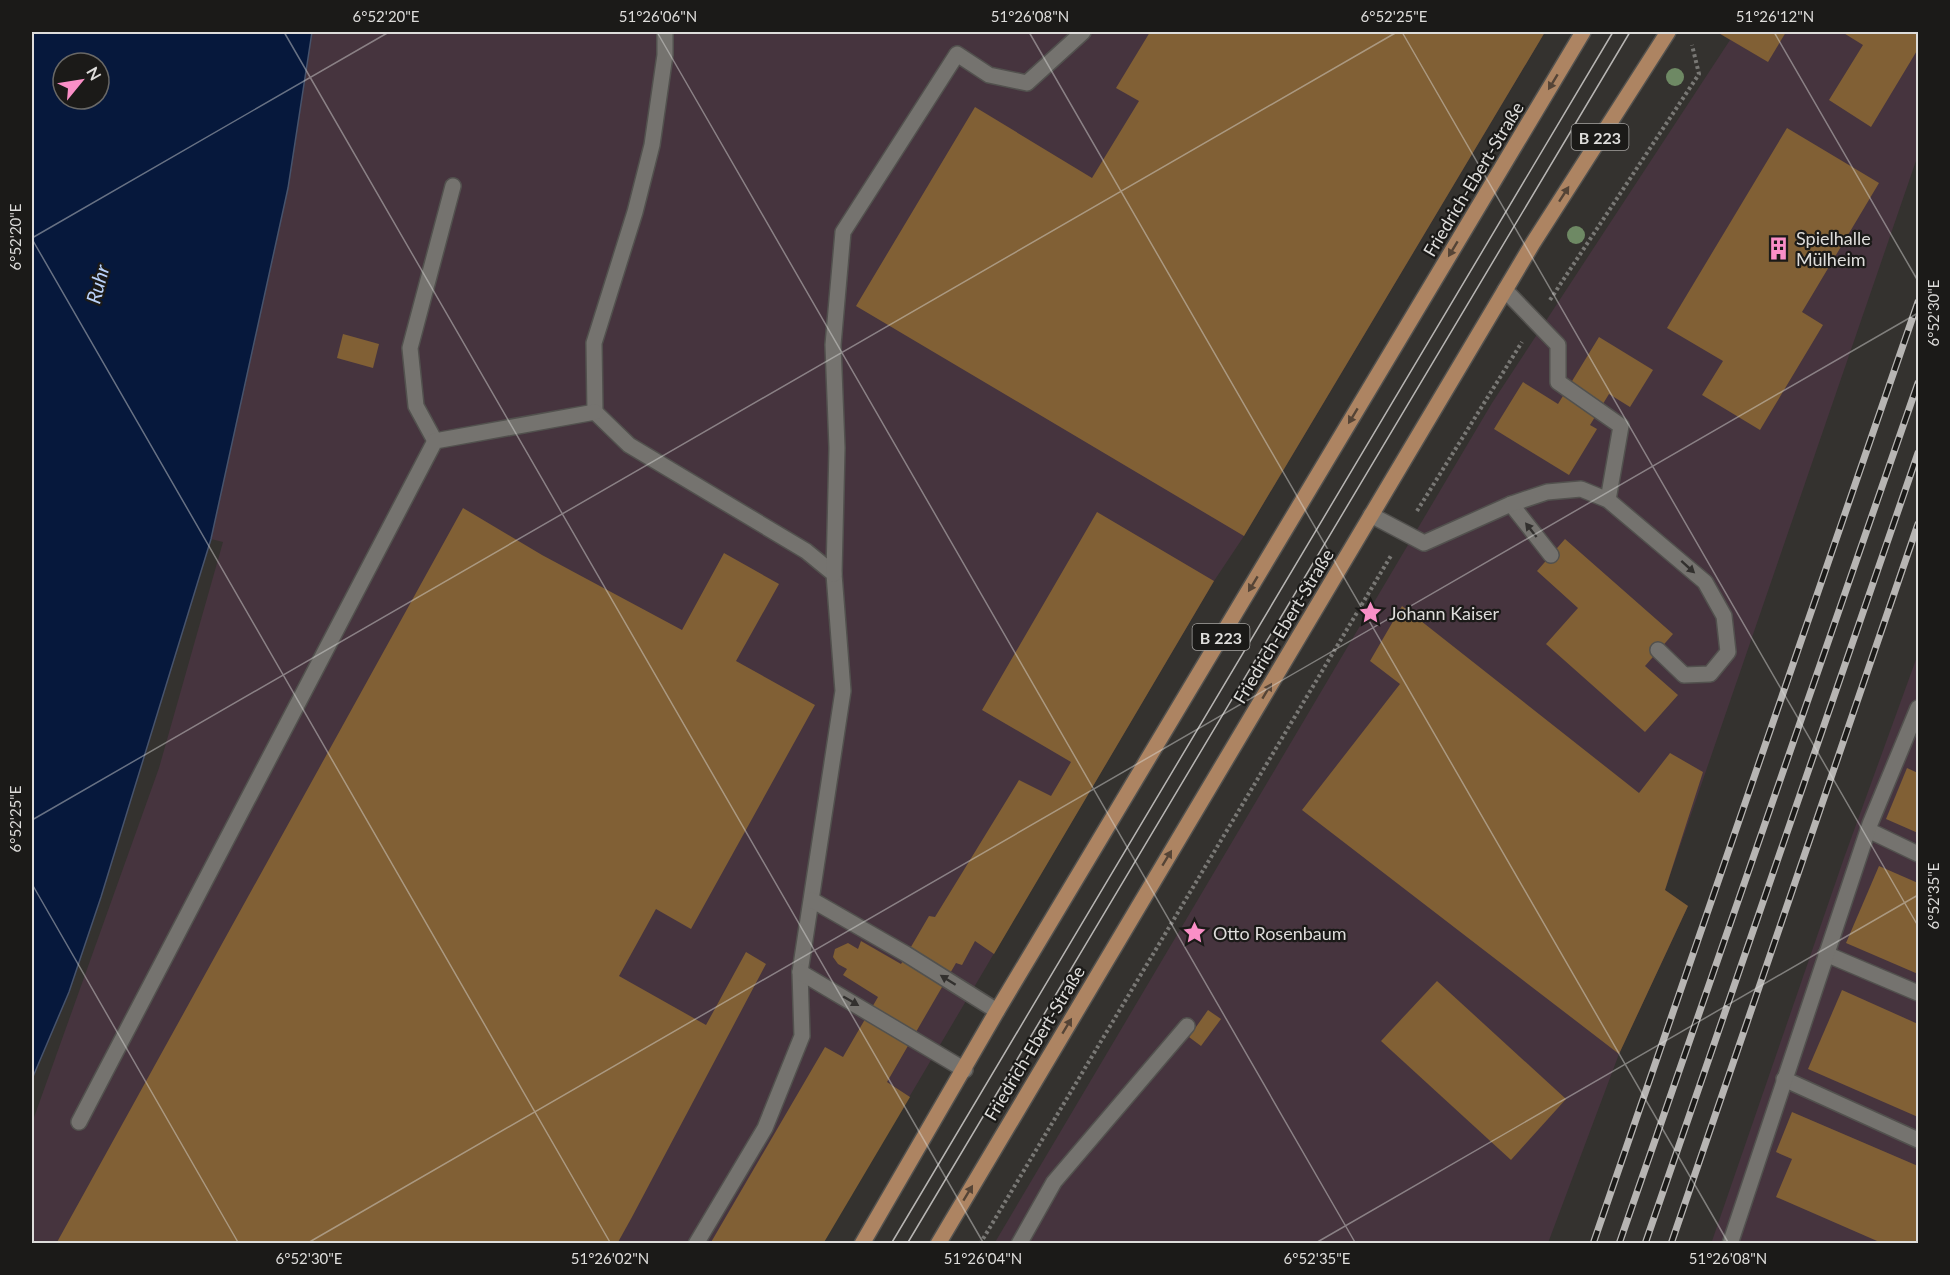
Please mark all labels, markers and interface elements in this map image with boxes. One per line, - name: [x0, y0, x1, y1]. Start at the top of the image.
- text: 6°52'20"E: [353, 7, 420, 25]
- text: 51°26'06"N: [619, 7, 697, 25]
- text: 51°26'08"N: [991, 7, 1069, 25]
- text: 6°52'25"E: [1361, 7, 1428, 25]
- text: 51°26'12"N: [1736, 7, 1814, 25]
- north arrow: [51, 51, 111, 111]
- text: N: [83, 63, 106, 83]
- one-way arrow: [1548, 74, 1559, 90]
- street label: Friedrich-Ebert-Straße: [1418, 98, 1528, 260]
- road number: B 223: [1572, 124, 1628, 150]
- one-way arrow: [1559, 186, 1570, 202]
- text: 6°52'20"E: [6, 204, 24, 271]
- place label: Spielhalle Mülheim: [1796, 227, 1871, 270]
- building icon: Spielhalle Mülheim: [1765, 235, 1791, 261]
- one-way arrow: [1448, 241, 1459, 257]
- water label: Ruhr: [80, 261, 114, 306]
- text: 6°52'30"E: [1924, 280, 1942, 347]
- one-way arrow: [1348, 408, 1358, 425]
- one-way arrow: [1525, 522, 1537, 537]
- street label: Friedrich-Ebert-Straße: [1228, 545, 1338, 707]
- one-way arrow: [1680, 560, 1696, 573]
- one-way arrow: [1248, 576, 1258, 593]
- place icon: Johann Kaiser: [1358, 600, 1384, 626]
- place label: Johann Kaiser: [1389, 602, 1500, 624]
- road number: B 223: [1192, 624, 1250, 650]
- one-way arrow: [1262, 682, 1272, 699]
- text: 6°52'25"E: [6, 786, 24, 853]
- one-way arrow: [1162, 850, 1173, 866]
- text: 6°52'35"E: [1924, 863, 1942, 930]
- place icon: Otto Rosenbaum: [1182, 920, 1208, 946]
- place label: Otto Rosenbaum: [1213, 922, 1347, 944]
- street label: Friedrich-Ebert-Straße: [979, 962, 1089, 1124]
- one-way arrow: [939, 975, 956, 986]
- one-way arrow: [843, 996, 860, 1006]
- one-way arrow: [1062, 1018, 1073, 1034]
- one-way arrow: [962, 1185, 973, 1201]
- text: 6°52'30"E: [276, 1249, 343, 1267]
- text: 51°26'02"N: [571, 1249, 649, 1267]
- text: 51°26'04"N: [944, 1249, 1022, 1267]
- text: 6°52'35"E: [1284, 1249, 1351, 1267]
- text: 51°26'08"N: [1689, 1249, 1767, 1267]

